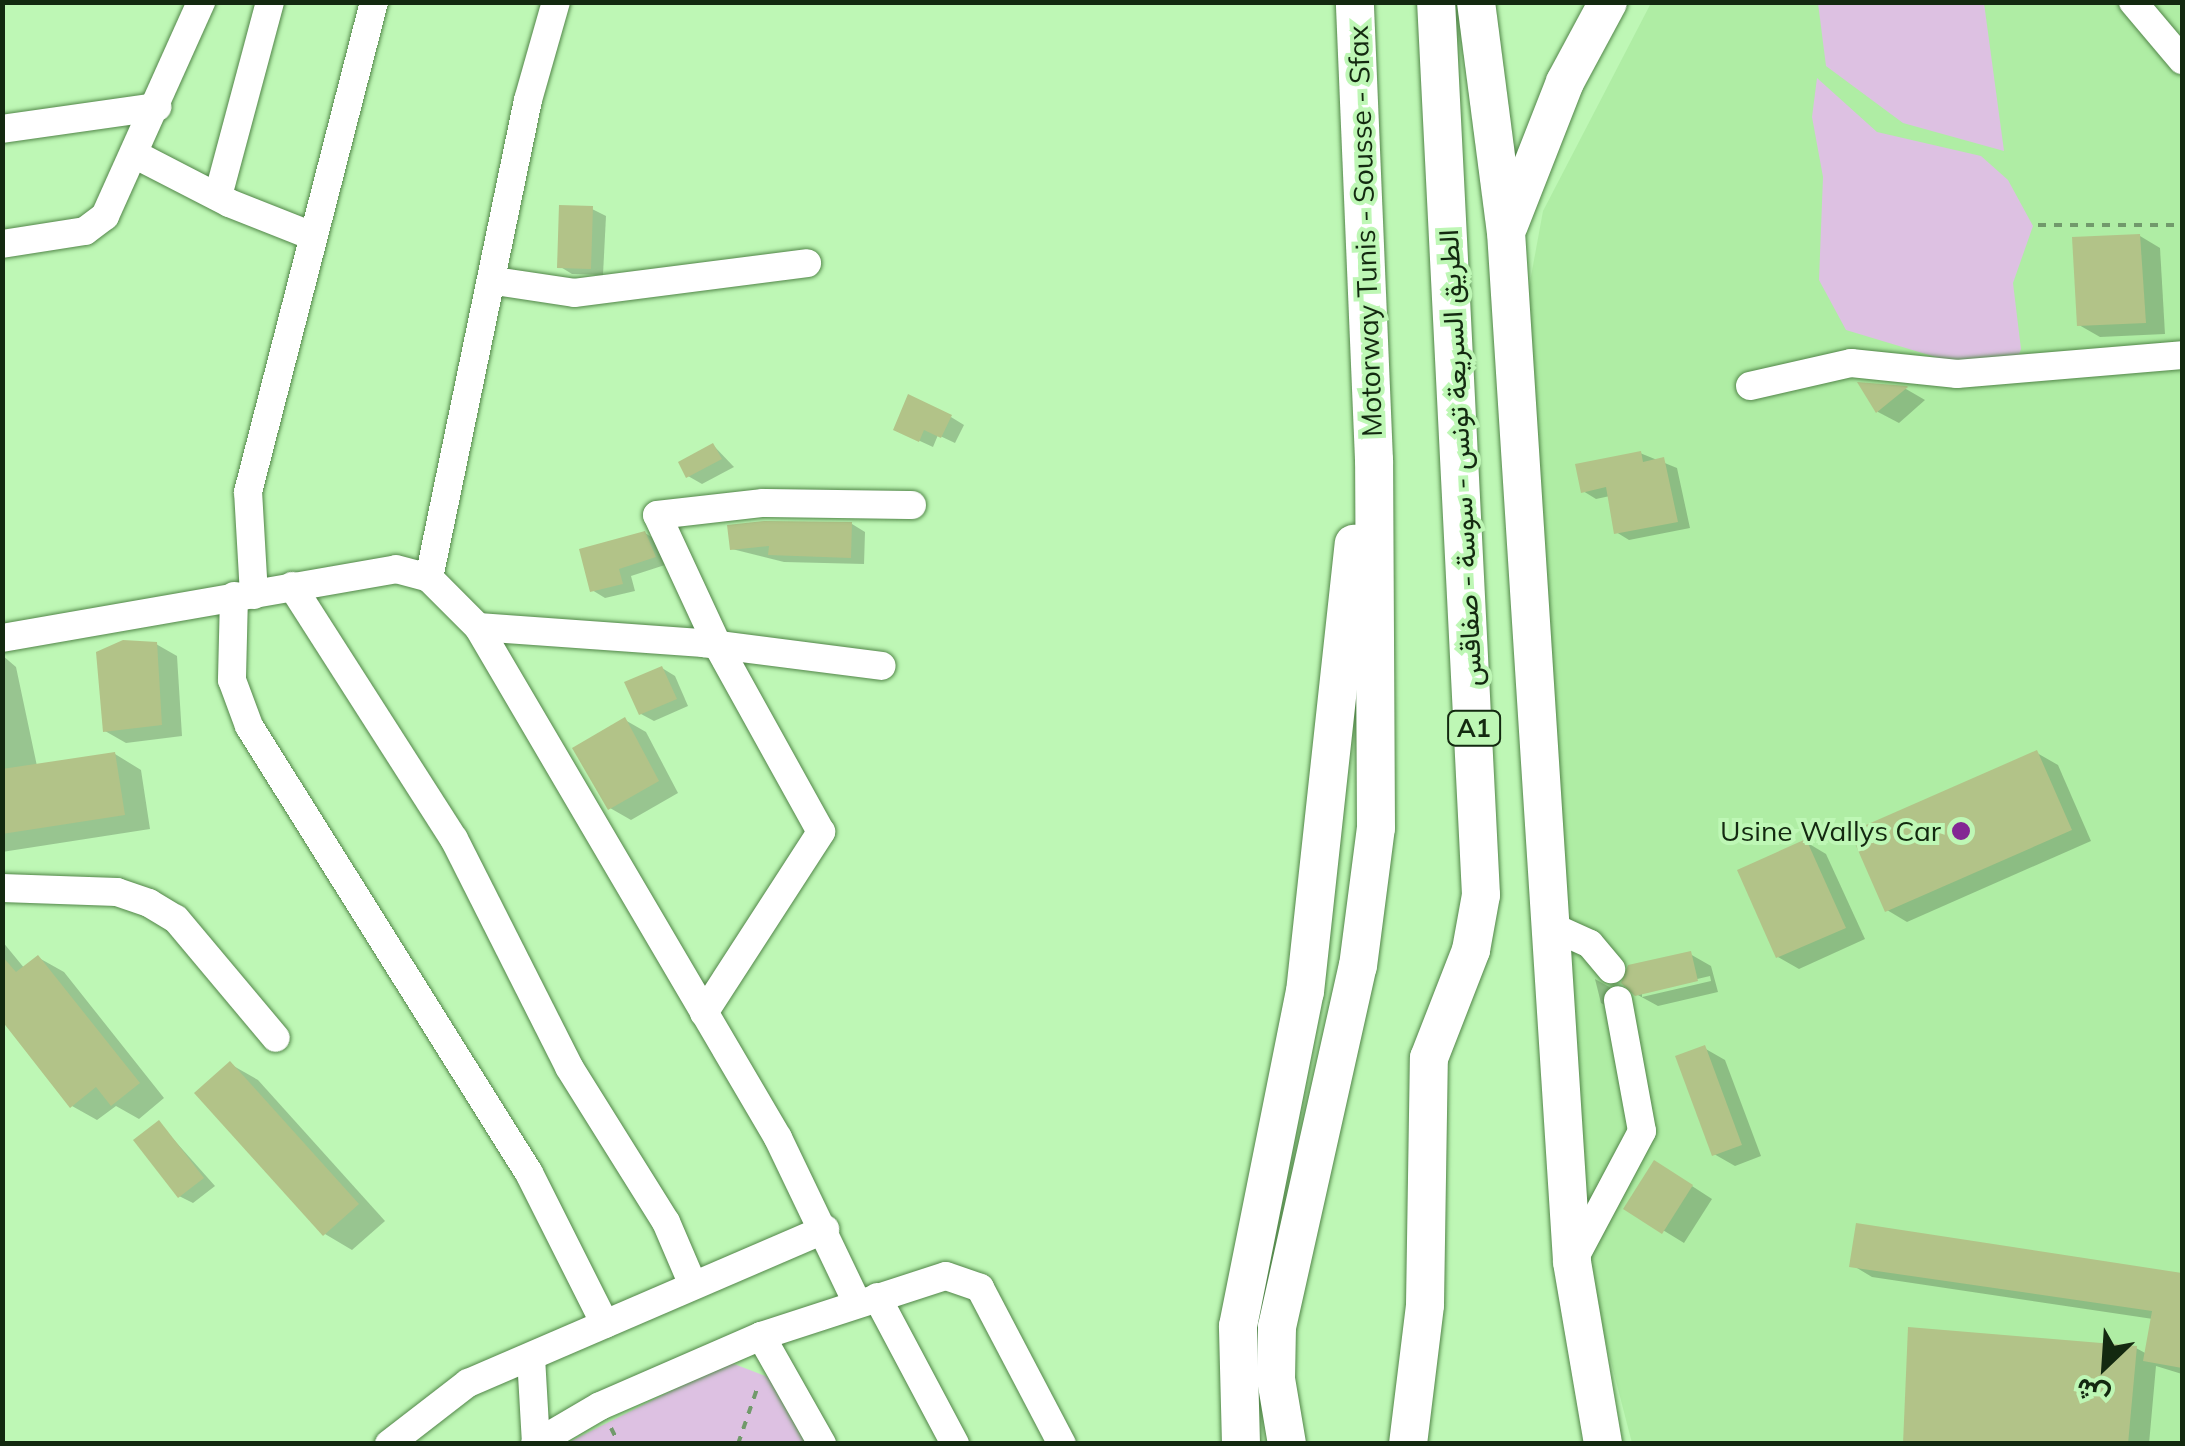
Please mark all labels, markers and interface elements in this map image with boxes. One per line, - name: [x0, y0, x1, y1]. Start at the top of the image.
- street label: Motorway Tunis - Sousse - Sfax: [1341, 25, 1389, 437]
- street label: الطريق السريعة تونس - سوسة - صفاقس: [1431, 229, 1489, 687]
- road number: A1: [1446, 708, 1502, 748]
- place label: Usine Wallys Car: [1720, 814, 1941, 848]
- marker: Usine Wallys Car: [1950, 820, 1972, 842]
- north arrow: [2055, 1316, 2155, 1416]
- text: ش: [2069, 1371, 2115, 1417]

